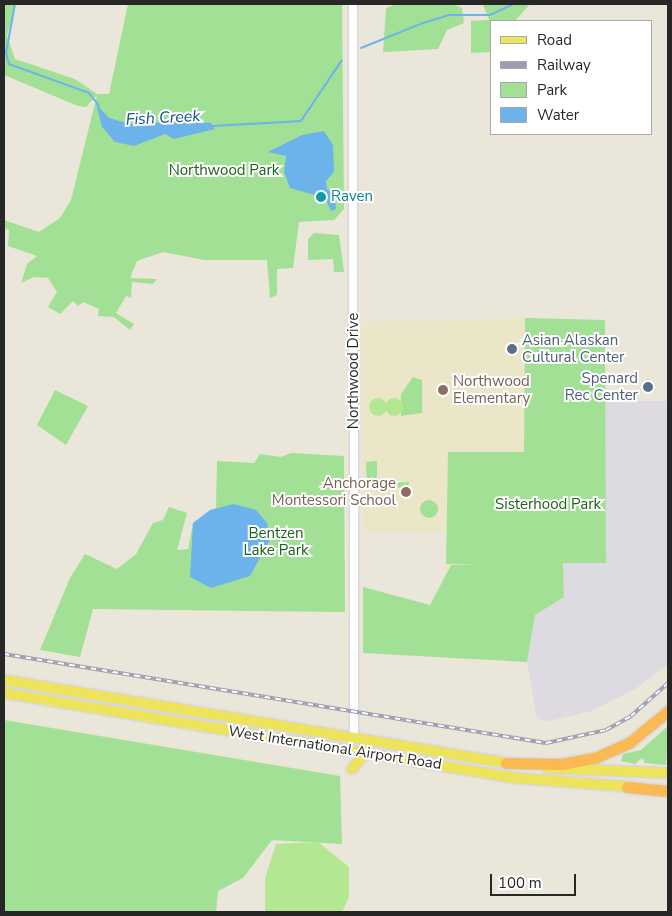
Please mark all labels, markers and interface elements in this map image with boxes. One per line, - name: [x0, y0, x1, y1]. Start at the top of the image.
- legend: [490, 20, 652, 135]
- text: Road: [537, 30, 572, 50]
- text: Railway: [537, 55, 591, 75]
- text: Park: [537, 80, 567, 100]
- text: Water: [537, 105, 579, 125]
- water label: Fish Creek: [125, 106, 201, 130]
- park label: Northwood Park: [169, 162, 279, 180]
- place label: Raven: [331, 188, 373, 206]
- marker: Raven: [315, 191, 327, 203]
- street label: Northwood Drive: [345, 313, 363, 429]
- place label: Asian Alaskan Cultural Center: [522, 331, 624, 366]
- marker: Asian Alaskan Cultural Center: [506, 343, 518, 355]
- place label: Spenard Rec Center: [565, 369, 638, 404]
- place label: Northwood Elementary: [453, 372, 530, 407]
- marker: Spenard Rec Center: [642, 381, 654, 393]
- marker: Northwood Elementary: [437, 384, 449, 396]
- place label: Anchorage Montessori School: [272, 474, 396, 509]
- marker: Anchorage Montessori School: [400, 486, 412, 498]
- park label: Sisterhood Park: [495, 496, 601, 514]
- park label: Bentzen Lake Park: [243, 524, 309, 559]
- street label: West International Airport Road: [227, 722, 443, 774]
- scale bar: [492, 864, 578, 896]
- text: 100 m: [498, 873, 542, 893]

